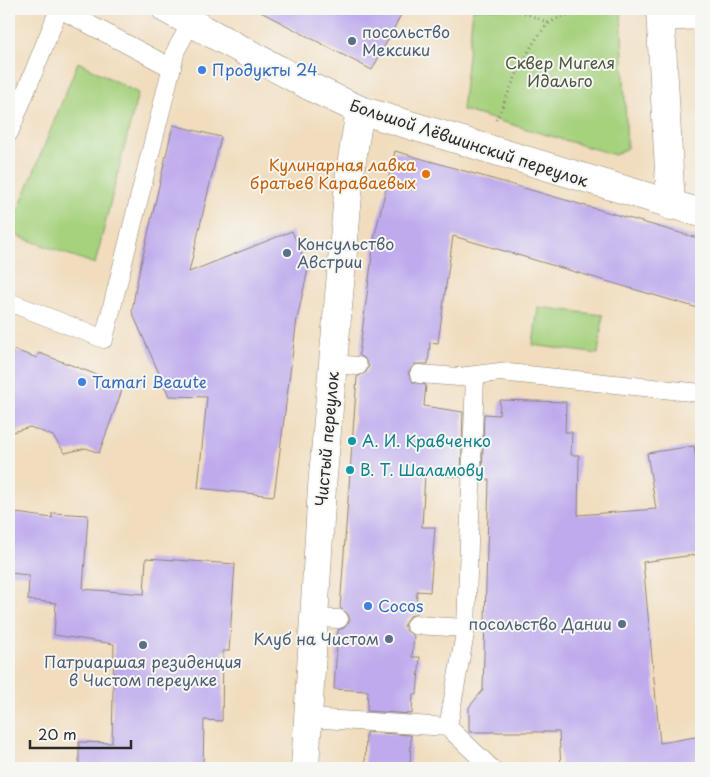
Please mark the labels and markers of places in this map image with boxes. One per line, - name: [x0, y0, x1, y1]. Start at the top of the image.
- place label: посольство Мексики: [362, 19, 450, 61]
- marker: посольство Мексики: [346, 35, 358, 47]
- place label: Продукты 24: [212, 57, 318, 81]
- marker: Продукты 24: [196, 64, 208, 76]
- place label: Кулинарная лавка братьев Караваевых: [250, 152, 416, 194]
- marker: Кулинарная лавка братьев Караваевых: [420, 168, 432, 180]
- place label: Консульство Австрии: [297, 231, 394, 273]
- marker: Консульство Австрии: [281, 247, 293, 259]
- place label: Tamari Beaute: [92, 369, 207, 393]
- marker: Tamari Beaute: [76, 376, 88, 388]
- place label: А. И. Кравченко: [362, 428, 491, 452]
- marker: А. И. Кравченко: [346, 435, 358, 447]
- place label: В. Т. Шаламову: [360, 457, 484, 481]
- marker: В. Т. Шаламову: [344, 464, 356, 476]
- place label: Cocos: [378, 593, 423, 617]
- marker: Cocos: [362, 600, 374, 612]
- place label: посольство Дании: [469, 611, 612, 635]
- marker: посольство Дании: [616, 618, 628, 630]
- place label: Клуб на Чистом: [253, 626, 379, 650]
- marker: Клуб на Чистом: [383, 633, 395, 645]
- marker: Патриаршая резиденция в Чистом переулке: [137, 639, 149, 651]
- place label: Патриаршая резиденция в Чистом переулке: [44, 649, 242, 691]

